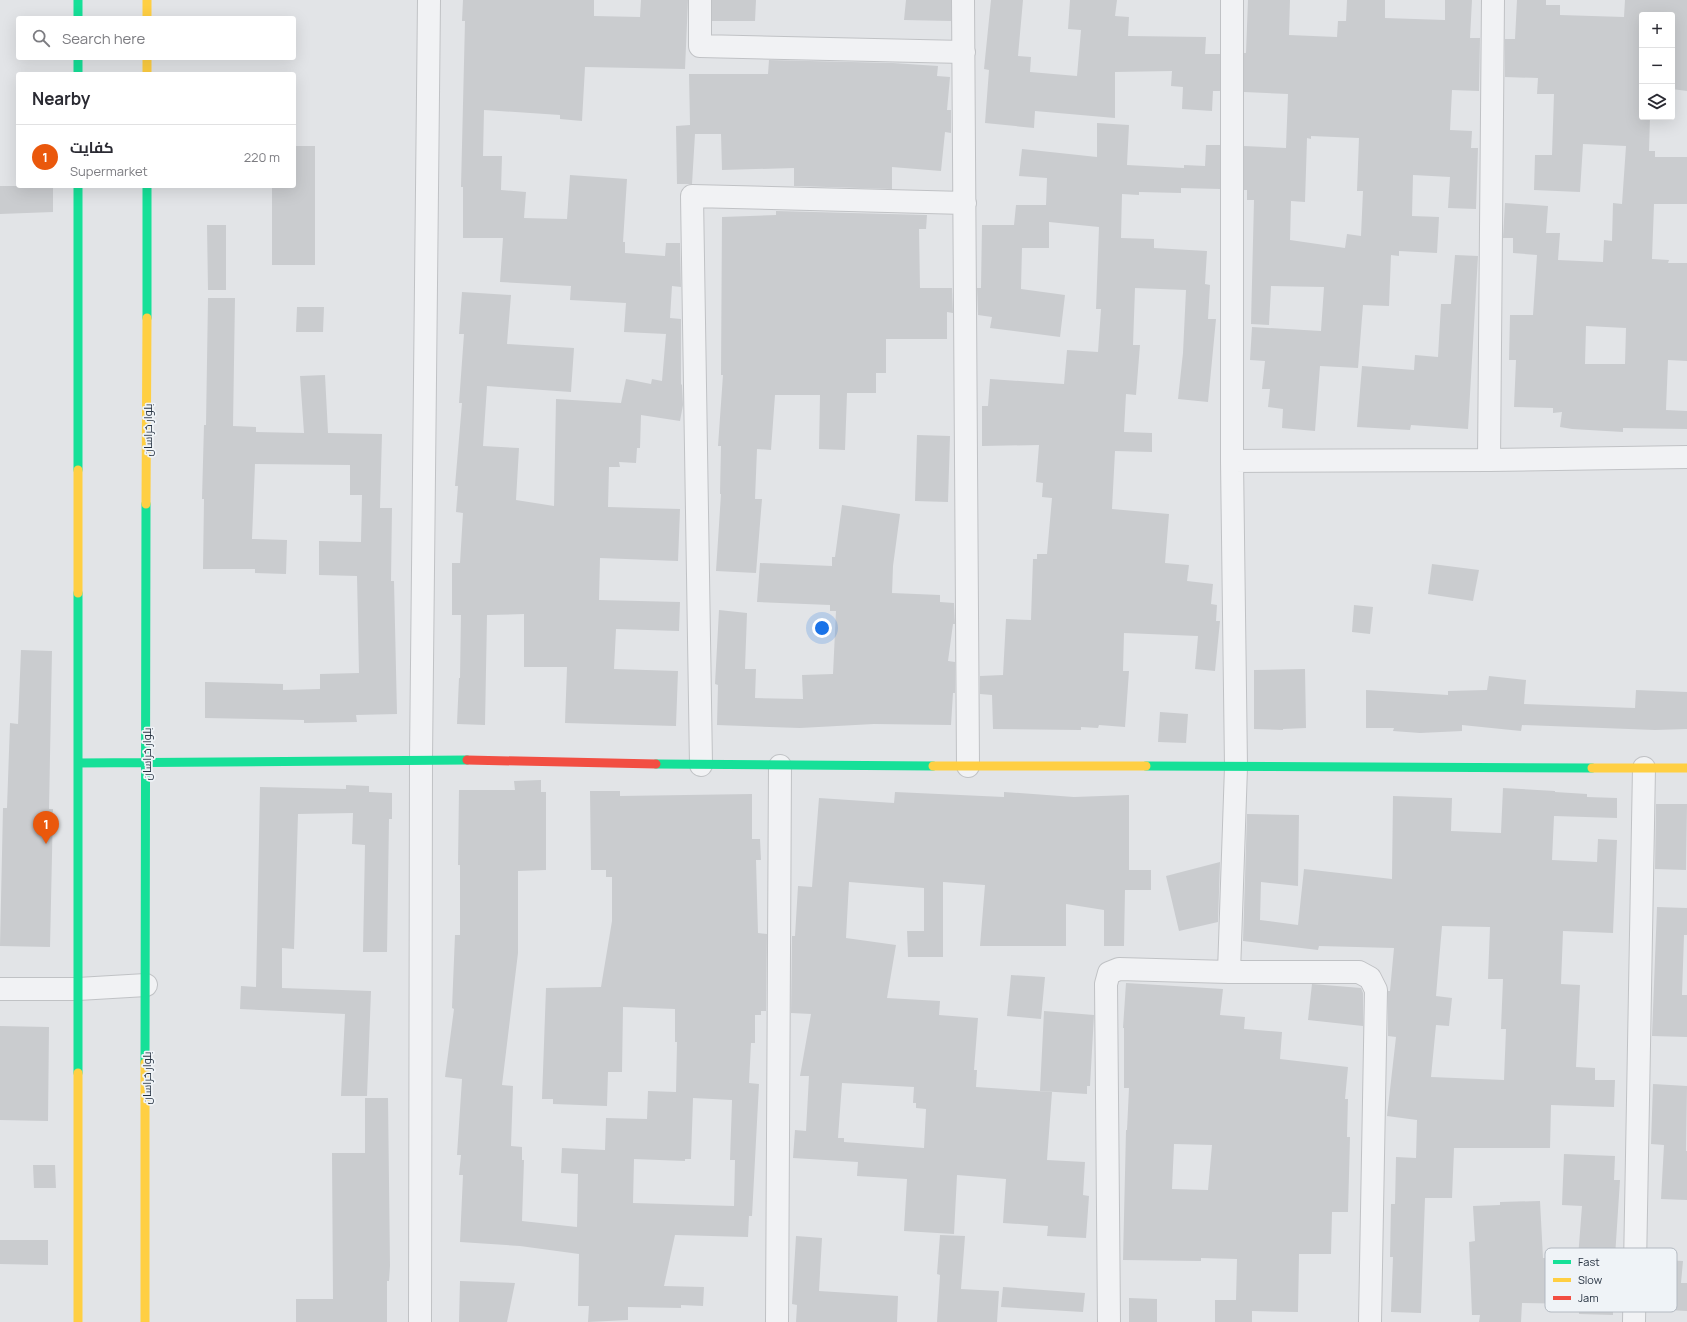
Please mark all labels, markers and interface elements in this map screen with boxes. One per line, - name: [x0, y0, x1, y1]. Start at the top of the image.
- map controls: [1639, 12, 1675, 120]
- button: +: [1639, 12, 1675, 48]
- search box: [16, 16, 296, 60]
- icon: search: [30, 27, 52, 49]
- text: Search here: [62, 28, 145, 49]
- button: −: [1639, 48, 1675, 84]
- button: layers: [1639, 84, 1675, 120]
- text: Nearby: [32, 87, 90, 110]
- text: کفایت: [70, 137, 114, 158]
- text: 1: [42, 148, 48, 166]
- text: 220 m: [244, 148, 280, 166]
- text: Supermarket: [70, 162, 148, 180]
- street label: بلوار خراسان: [140, 404, 155, 456]
- your location: [812, 618, 832, 638]
- street label: بلوار خراسان: [139, 728, 154, 780]
- pin: 1: [33, 811, 59, 844]
- street label: بلوار خراسان: [139, 1052, 154, 1104]
- legend: [1545, 1248, 1677, 1312]
- text: Fast: [1578, 1254, 1600, 1269]
- text: Slow: [1578, 1272, 1603, 1287]
- text: Jam: [1578, 1290, 1599, 1305]

